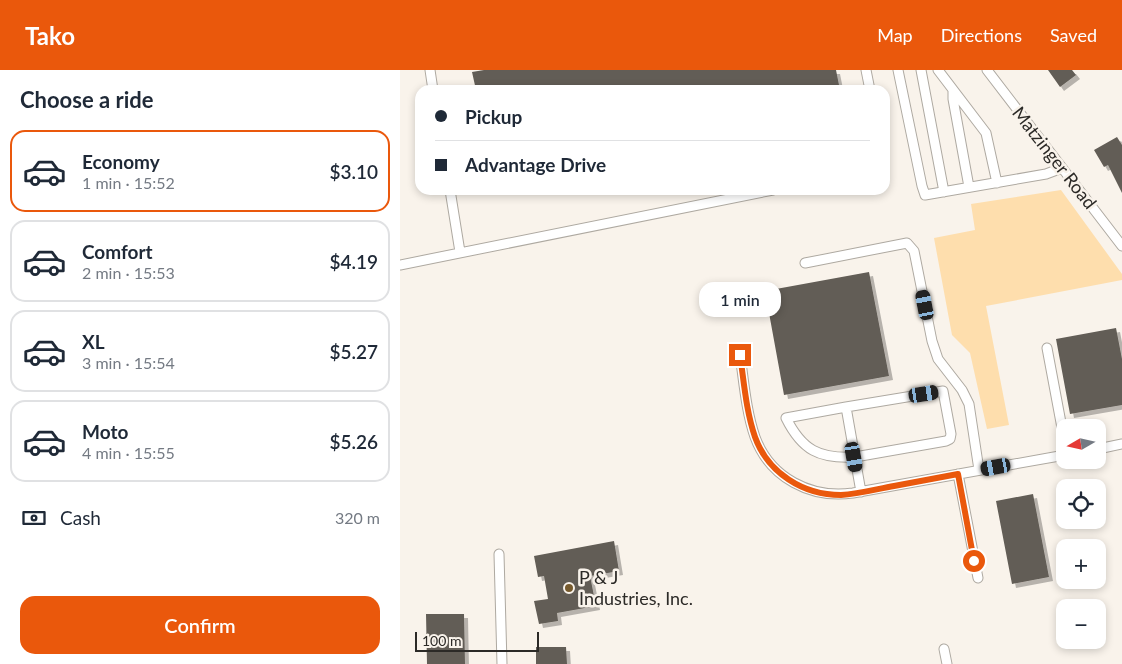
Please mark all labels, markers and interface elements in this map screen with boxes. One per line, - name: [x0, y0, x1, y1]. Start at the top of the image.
- text: Tako: [25, 21, 75, 50]
- text: Map: [877, 24, 913, 46]
- text: Directions: [941, 24, 1022, 46]
- text: Saved: [1050, 24, 1097, 46]
- text: Choose a ride: [20, 86, 154, 113]
- street label: Matzinger Road: [1008, 102, 1102, 213]
- text: Pickup: [465, 105, 522, 128]
- icon: car: [22, 149, 67, 194]
- text: Economy: [82, 150, 160, 173]
- text: Advantage Drive: [465, 153, 606, 176]
- text: $3.10: [329, 160, 378, 183]
- text: 1 min · 15:52: [82, 173, 175, 192]
- icon: car: [22, 239, 67, 284]
- text: Comfort: [82, 240, 153, 263]
- text: $4.19: [329, 250, 378, 273]
- text: 2 min · 15:53: [82, 263, 175, 282]
- callout: 1 min: [699, 282, 781, 318]
- car: [914, 289, 935, 321]
- text: 1 min: [720, 290, 760, 309]
- icon: car: [22, 329, 67, 374]
- text: XL: [82, 330, 105, 353]
- text: $5.27: [329, 340, 378, 363]
- route end: [729, 344, 751, 366]
- text: 3 min · 15:54: [82, 353, 175, 372]
- car: [908, 384, 939, 404]
- icon: car: [22, 419, 67, 464]
- north arrow: [1056, 419, 1106, 469]
- map controls: [1056, 419, 1106, 649]
- text: Moto: [82, 420, 128, 443]
- text: $5.26: [329, 430, 378, 453]
- car: [844, 441, 863, 473]
- text: 4 min · 15:55: [82, 443, 175, 462]
- car: [979, 457, 1012, 477]
- button: locate: [1056, 479, 1106, 529]
- icon: cash: [20, 504, 48, 532]
- text: Cash: [60, 506, 101, 529]
- text: 320 m: [335, 508, 380, 527]
- button: +: [1056, 539, 1106, 589]
- route start: [963, 550, 985, 572]
- place label: P & J Industries, Inc.: [579, 566, 693, 609]
- marker: P & J Industries, Inc.: [563, 582, 575, 594]
- button: Confirm: [20, 596, 380, 654]
- button: −: [1056, 599, 1106, 649]
- scale bar: [415, 629, 539, 652]
- text: 100 m: [422, 632, 461, 649]

